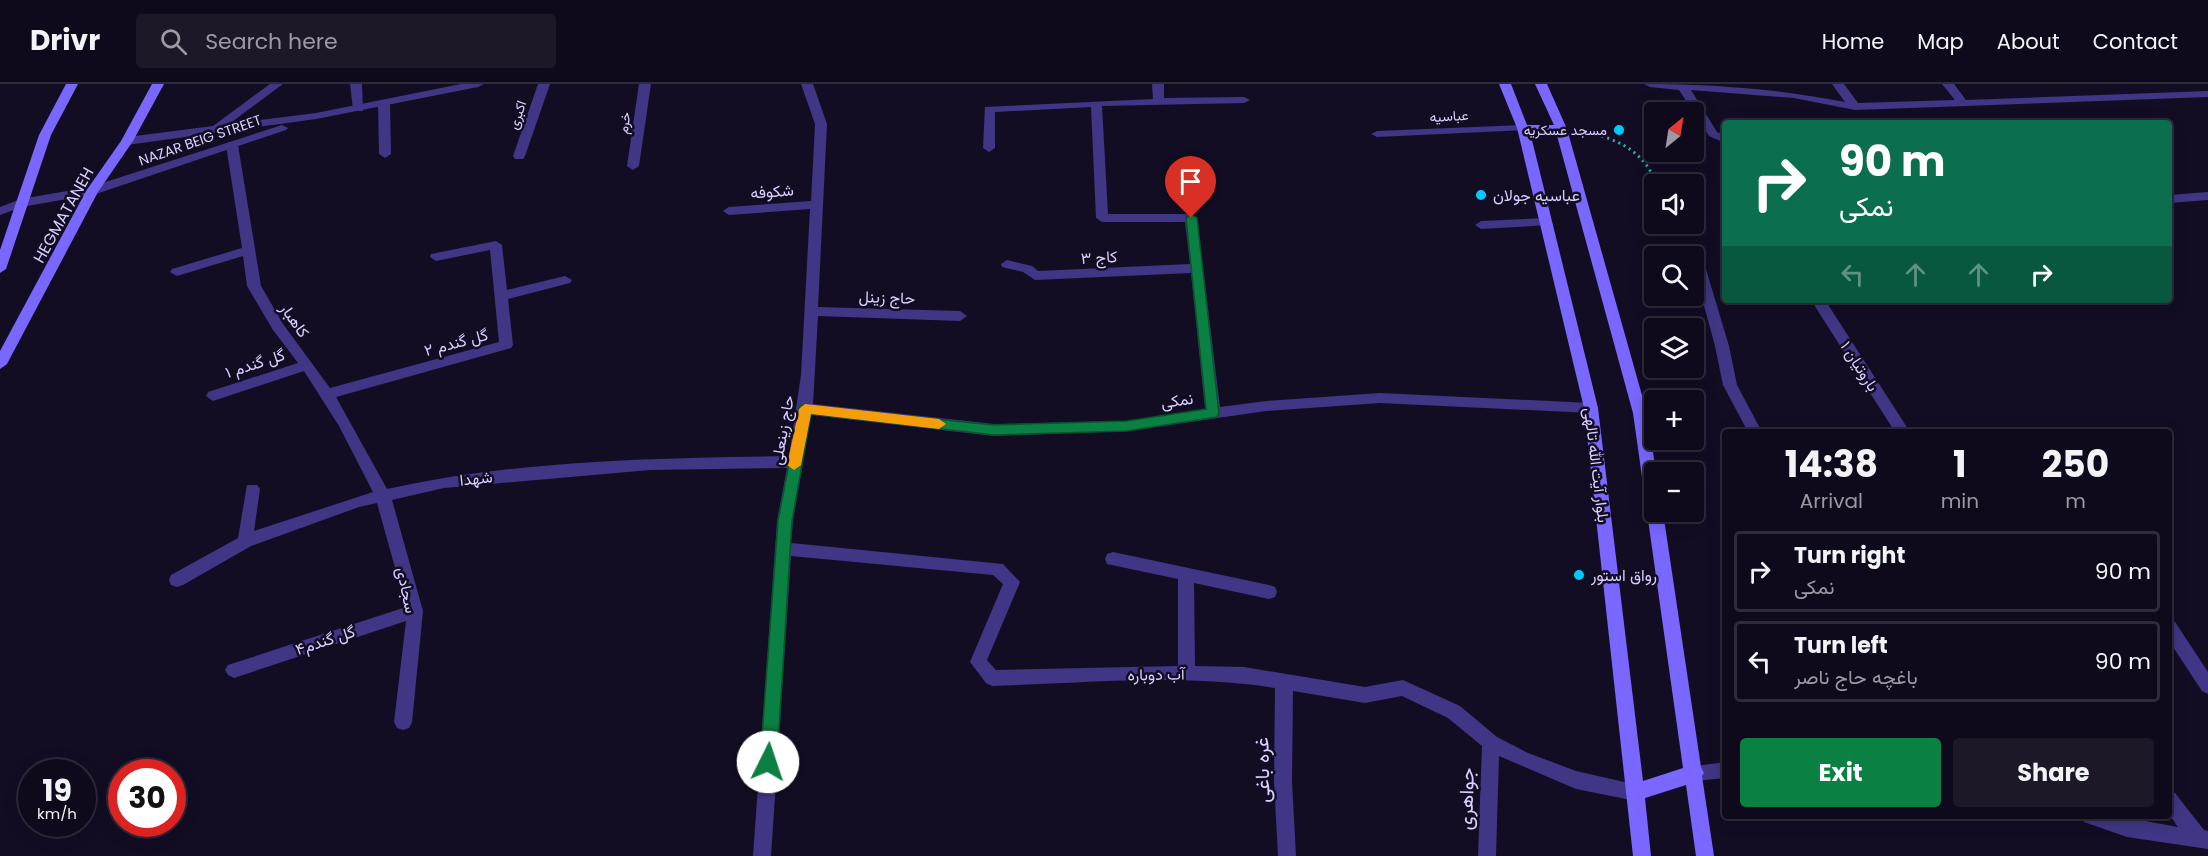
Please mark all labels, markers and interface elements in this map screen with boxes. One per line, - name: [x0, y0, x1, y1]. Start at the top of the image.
- search box: [136, 14, 556, 68]
- text: Drivr: [30, 21, 100, 60]
- icon: search: [157, 25, 190, 58]
- text: Search here: [205, 26, 338, 57]
- text: Home: [1822, 27, 1884, 56]
- text: Map: [1917, 27, 1964, 56]
- text: About: [1997, 27, 2060, 56]
- text: Contact: [2093, 27, 2178, 56]
- street label: اکبری: [503, 98, 531, 132]
- north arrow: [1644, 102, 1704, 162]
- map controls: [1644, 102, 1704, 522]
- street label: عباسیه: [1429, 105, 1469, 127]
- street label: NAZAR BEIG STREET: [136, 109, 264, 170]
- street label: خرم: [613, 111, 635, 135]
- place label: مسجد عسکریه: [1524, 120, 1607, 140]
- marker: مسجد عسکریه: [1612, 123, 1626, 137]
- text: 90 m: [1839, 132, 1946, 191]
- icon: right: [1740, 144, 1818, 222]
- pin: [1165, 156, 1216, 218]
- street label: HEGMATANEH: [28, 163, 99, 267]
- icon: arrive: [1174, 165, 1207, 198]
- button: sound: [1644, 174, 1704, 234]
- street label: شکوفه: [750, 179, 795, 204]
- place label: عباسیه جولان: [1493, 184, 1580, 207]
- marker: عباسیه جولان: [1474, 188, 1488, 202]
- text: نمکی: [1839, 188, 1894, 225]
- street label: کاج ۳: [1080, 245, 1118, 270]
- button: search: [1644, 246, 1704, 306]
- icon: left: [1836, 258, 1869, 291]
- icon: ahead: [1899, 258, 1932, 291]
- icon: ahead: [1962, 258, 1995, 291]
- icon: right: [2025, 258, 2058, 291]
- street label: حاج زینل: [858, 285, 916, 310]
- street label: کاهبار: [274, 297, 315, 342]
- button: layers: [1644, 318, 1704, 378]
- street label: گل گندم ۲: [422, 323, 491, 362]
- street label: ۱ باروتیان: [1835, 337, 1884, 396]
- street label: گل گندم ۱: [222, 343, 288, 384]
- street label: نمکی: [1159, 387, 1195, 414]
- button: +: [1644, 390, 1704, 450]
- street label: حاج زینعلی: [765, 393, 800, 467]
- street label: بلوار آیت الله تالهی: [1578, 406, 1615, 524]
- text: 14:38: [1785, 439, 1878, 490]
- text: 1: [1953, 439, 1967, 490]
- text: 250: [2042, 439, 2109, 490]
- button: −: [1644, 462, 1704, 522]
- street label: شهدا: [459, 465, 494, 492]
- text: Arrival: [1800, 487, 1863, 515]
- text: min: [1941, 487, 1979, 515]
- text: m: [2065, 487, 2086, 515]
- text: Turn right: [1794, 540, 1905, 571]
- icon: right: [1743, 555, 1776, 588]
- text: 90 m: [2095, 556, 2151, 587]
- place label: رواق استور: [1590, 564, 1657, 587]
- street label: سجادی: [390, 565, 423, 615]
- marker: رواق استور: [1572, 568, 1586, 582]
- text: نمکی: [1794, 573, 1834, 601]
- street label: گل گندم۴: [292, 620, 358, 661]
- text: Turn left: [1794, 630, 1888, 661]
- icon: left: [1743, 645, 1776, 678]
- text: 90 m: [2095, 646, 2151, 677]
- street label: آب دوباره: [1127, 662, 1186, 686]
- text: باغچه حاج ناصر: [1794, 663, 1918, 691]
- position arrow: [736, 730, 800, 794]
- street label: غره باغی: [1247, 737, 1277, 803]
- button: Exit: [1740, 738, 1941, 807]
- button: Share: [1953, 738, 2154, 807]
- speed limit sign: 30: [108, 759, 186, 837]
- street label: جواهری: [1451, 767, 1481, 831]
- text: 19: [42, 769, 72, 812]
- text: km/h: [37, 803, 77, 824]

